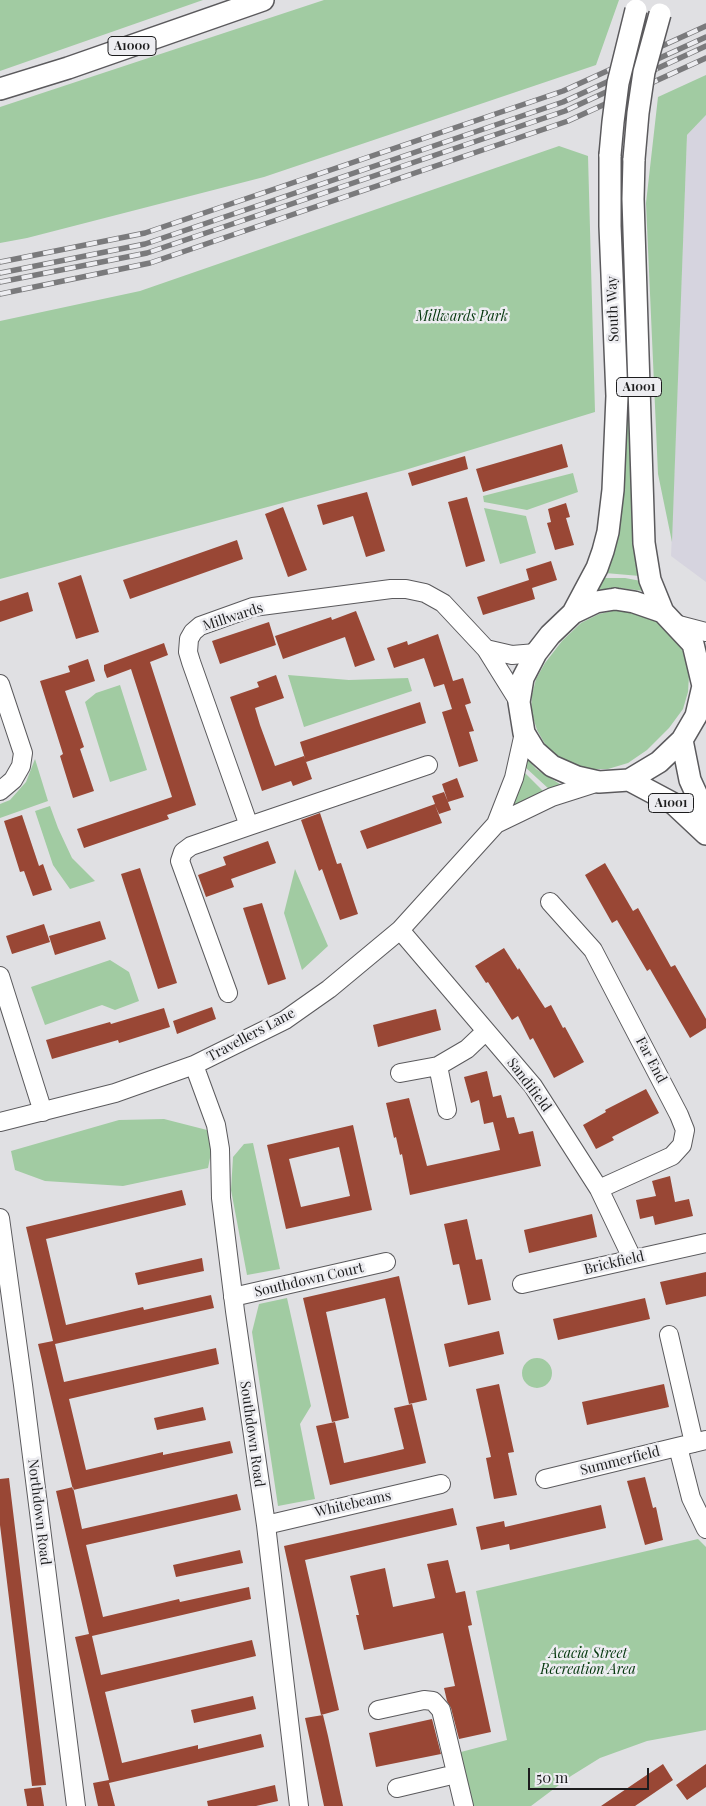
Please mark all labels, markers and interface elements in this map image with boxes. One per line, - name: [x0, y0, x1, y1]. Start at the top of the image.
- road number: A1000: [108, 36, 156, 56]
- street label: South Way: [603, 276, 623, 342]
- park label: Millwards Park: [416, 309, 508, 325]
- road number: A1001: [616, 378, 662, 397]
- street label: Millwards: [201, 599, 265, 635]
- road number: A1001: [648, 794, 694, 812]
- street label: Travellers Lane: [204, 1005, 298, 1065]
- street label: Far End: [632, 1034, 670, 1086]
- street label: Sandifield: [503, 1055, 555, 1115]
- street label: Brickfield: [582, 1248, 646, 1278]
- street label: Southdown Court: [253, 1259, 365, 1301]
- street label: Southdown Road: [236, 1380, 268, 1488]
- street label: Summerfield: [578, 1443, 662, 1479]
- street label: Northdown Road: [24, 1458, 54, 1566]
- street label: Whitebeams: [313, 1487, 393, 1521]
- park label: Acacia Street Recreation Area: [540, 1646, 636, 1678]
- scale bar: [531, 1758, 652, 1790]
- text: 50 m: [536, 1767, 568, 1787]

